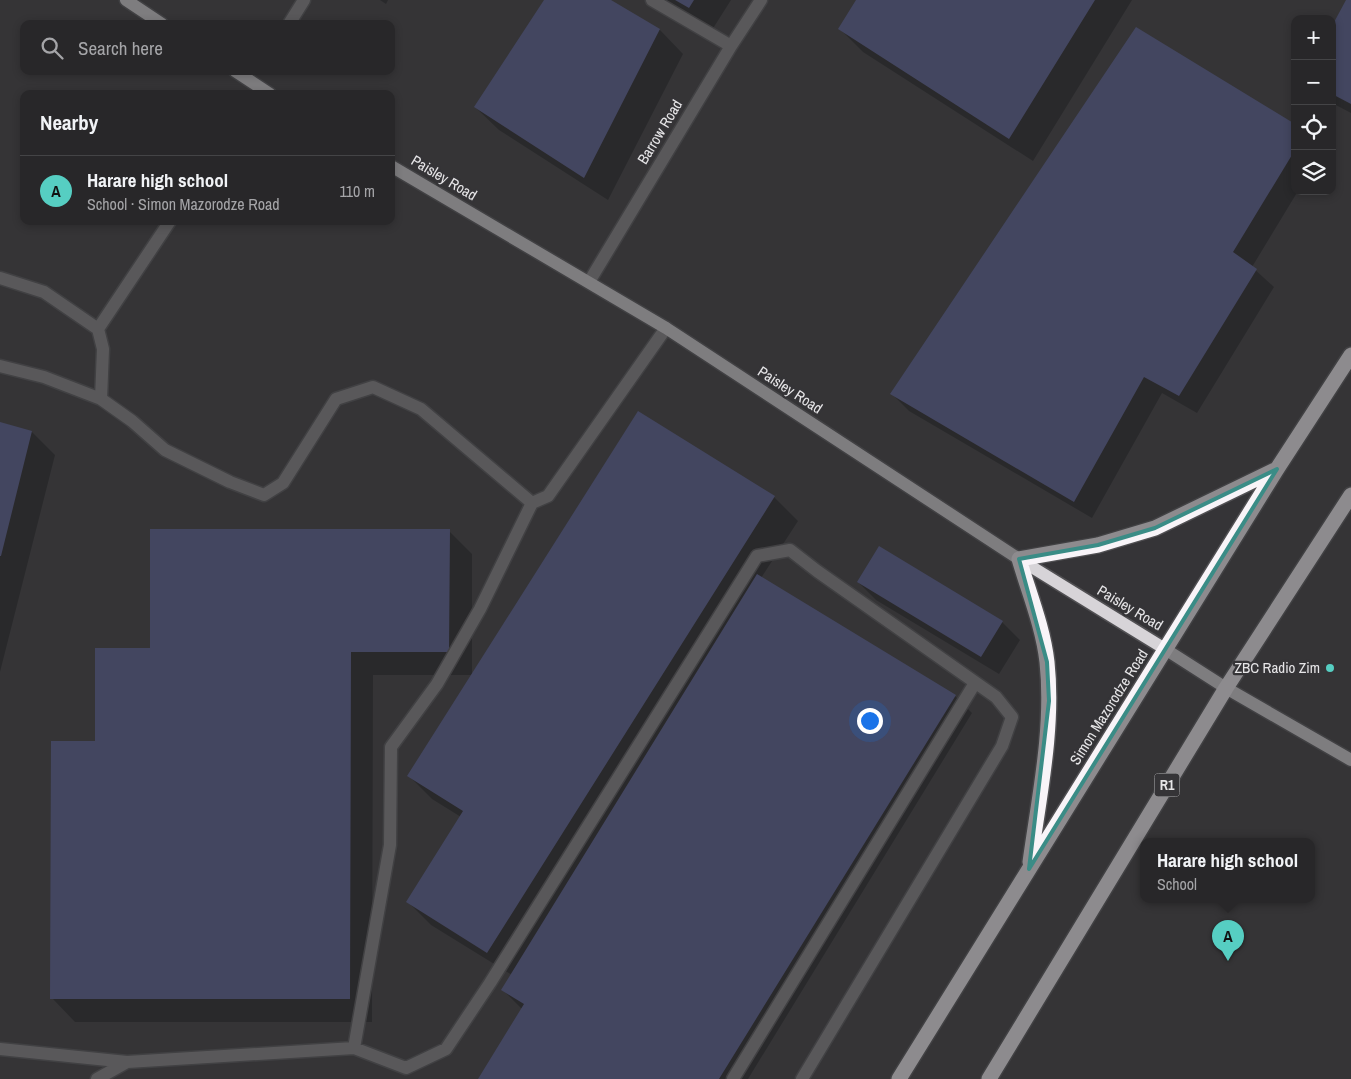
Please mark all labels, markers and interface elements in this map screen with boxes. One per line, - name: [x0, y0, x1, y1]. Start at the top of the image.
- map controls: [1291, 15, 1336, 195]
- button: +: [1291, 15, 1336, 60]
- search box: [20, 20, 395, 75]
- icon: search: [38, 34, 66, 62]
- text: Search here: [78, 35, 163, 61]
- button: −: [1291, 60, 1336, 105]
- street label: Barrow Road: [632, 96, 687, 168]
- button: locate: [1291, 105, 1336, 150]
- text: Nearby: [40, 108, 98, 137]
- street label: Paisley Road: [407, 150, 481, 205]
- button: layers: [1291, 150, 1336, 195]
- text: Harare high school: [87, 167, 228, 193]
- text: A: [51, 180, 61, 202]
- text: 110 m: [339, 180, 375, 202]
- text: School · Simon Mazorodze Road: [87, 193, 280, 215]
- street label: Paisley Road: [754, 361, 827, 418]
- street label: Paisley Road: [1093, 580, 1167, 635]
- street label: Simon Mazorodze Road: [1065, 645, 1153, 769]
- place label: ZBC Radio Zim: [1235, 657, 1320, 678]
- marker: ZBC Radio Zim: [1324, 662, 1336, 674]
- your location: [857, 708, 883, 734]
- road number: R1: [1154, 774, 1180, 796]
- popup: [1140, 838, 1315, 903]
- text: Harare high school: [1157, 847, 1298, 873]
- text: School: [1157, 873, 1197, 895]
- pin: A: [1212, 920, 1244, 961]

